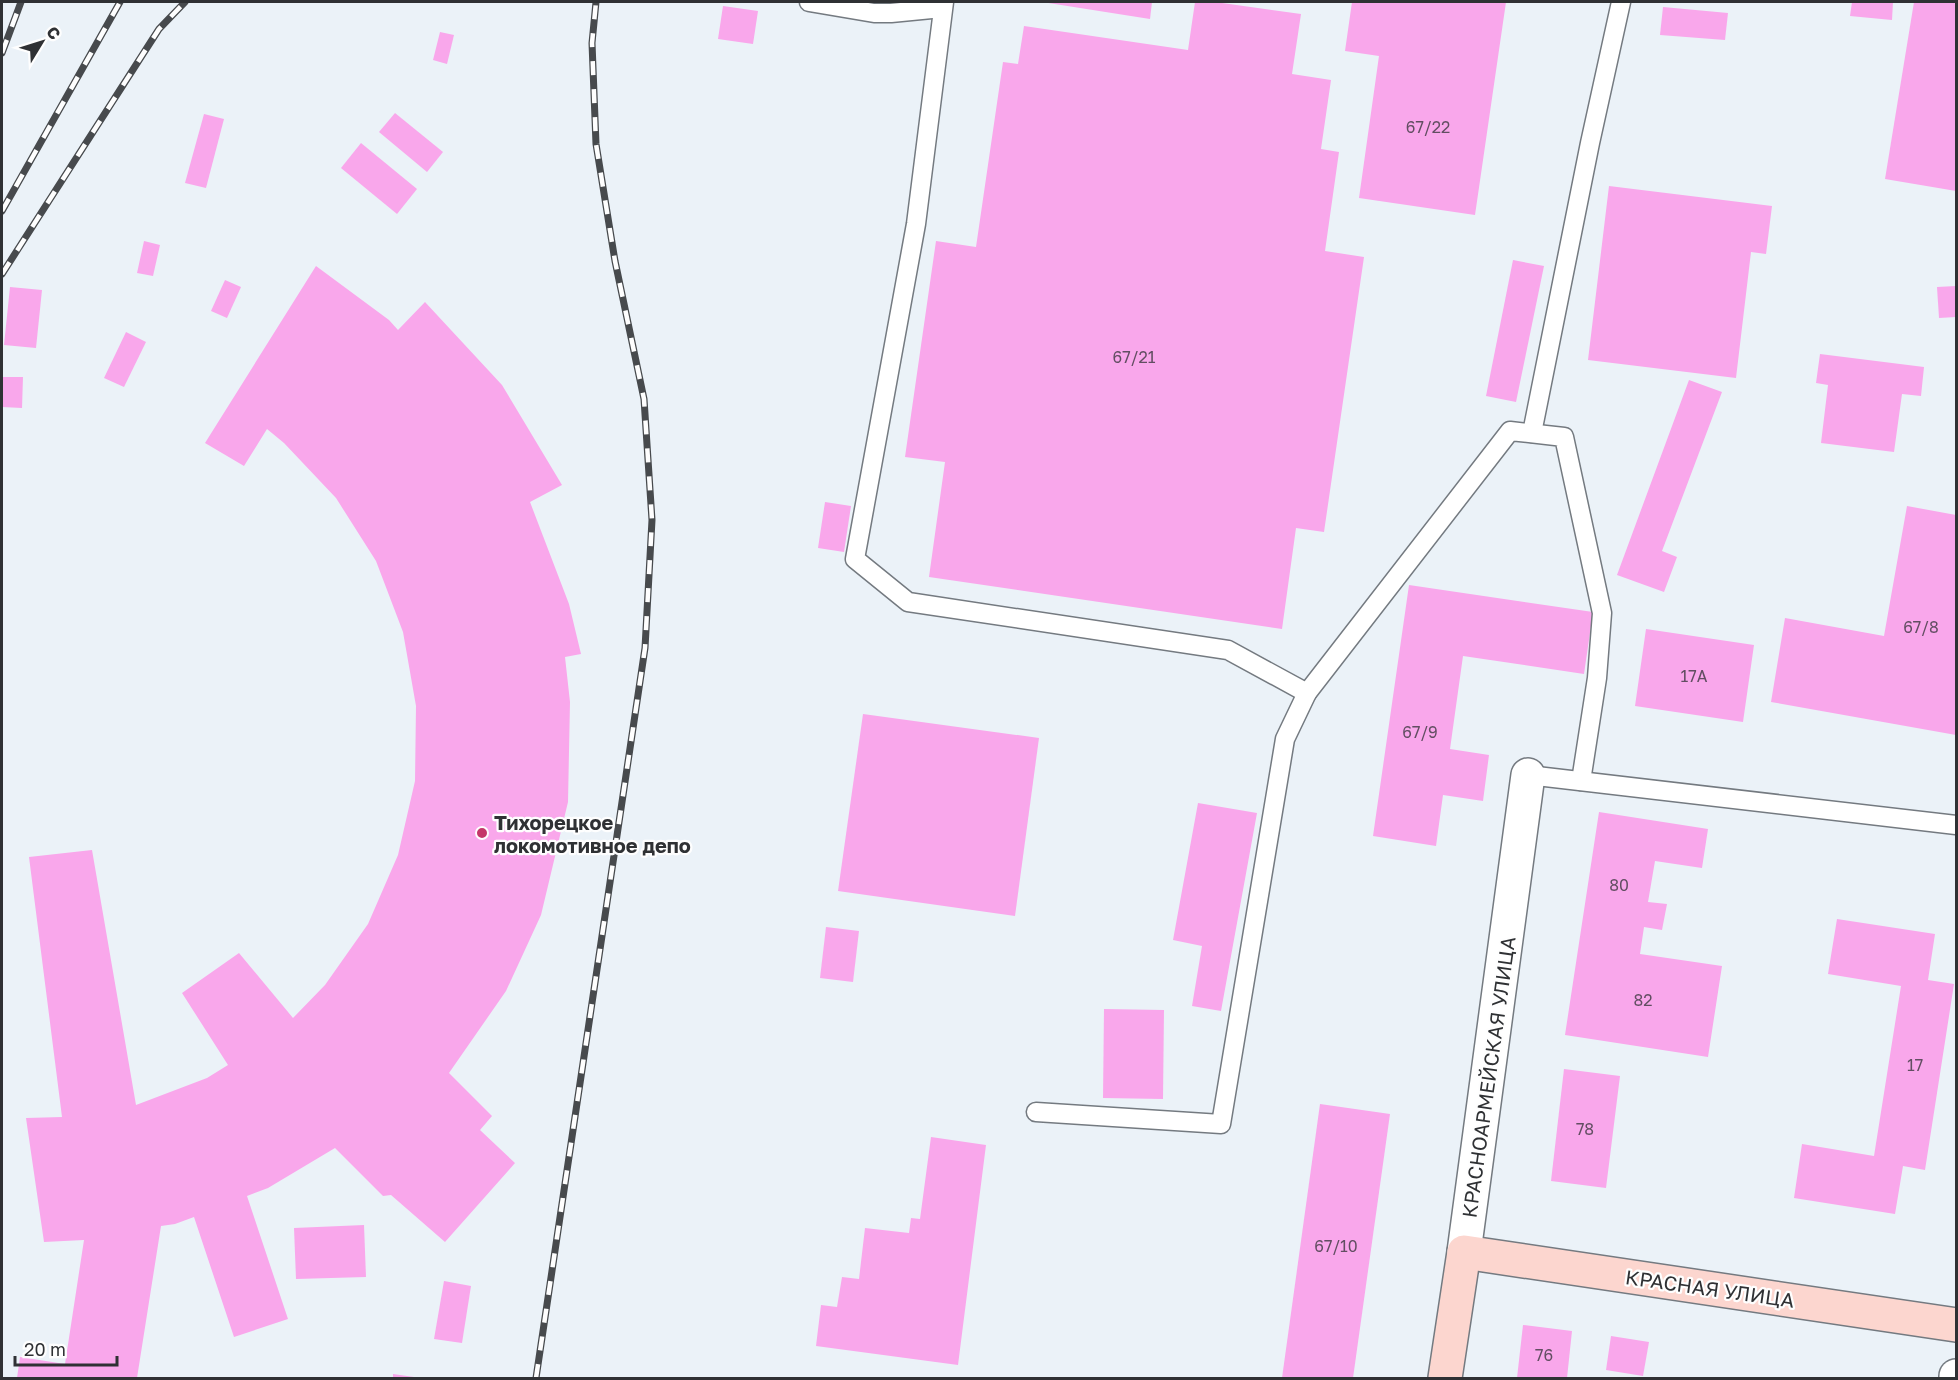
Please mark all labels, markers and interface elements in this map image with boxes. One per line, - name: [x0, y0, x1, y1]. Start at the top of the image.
- north arrow: [12, 12, 72, 72]
- text: С: [42, 22, 65, 43]
- house number: 67/22: [1406, 117, 1450, 137]
- house number: 67/21: [1113, 347, 1156, 367]
- house number: 67/8: [1903, 617, 1939, 637]
- house number: 17А: [1681, 666, 1708, 686]
- house number: 67/9: [1402, 722, 1438, 742]
- place label: Тихорецкое локомотивное депо: [494, 810, 691, 857]
- marker: Тихорецкое локомотивное депо: [475, 826, 489, 840]
- house number: 80: [1609, 875, 1629, 895]
- street label: КРАСНОАРМЕЙСКАЯ УЛИЦА: [1456, 935, 1520, 1219]
- house number: 82: [1633, 990, 1653, 1010]
- house number: 17: [1907, 1055, 1923, 1075]
- house number: 78: [1576, 1119, 1594, 1139]
- house number: 67/10: [1314, 1236, 1358, 1256]
- street label: КРАСНАЯ УЛИЦА: [1624, 1264, 1796, 1312]
- scale bar: [15, 1329, 117, 1367]
- text: 20 m: [24, 1338, 66, 1360]
- house number: 76: [1535, 1345, 1553, 1365]

